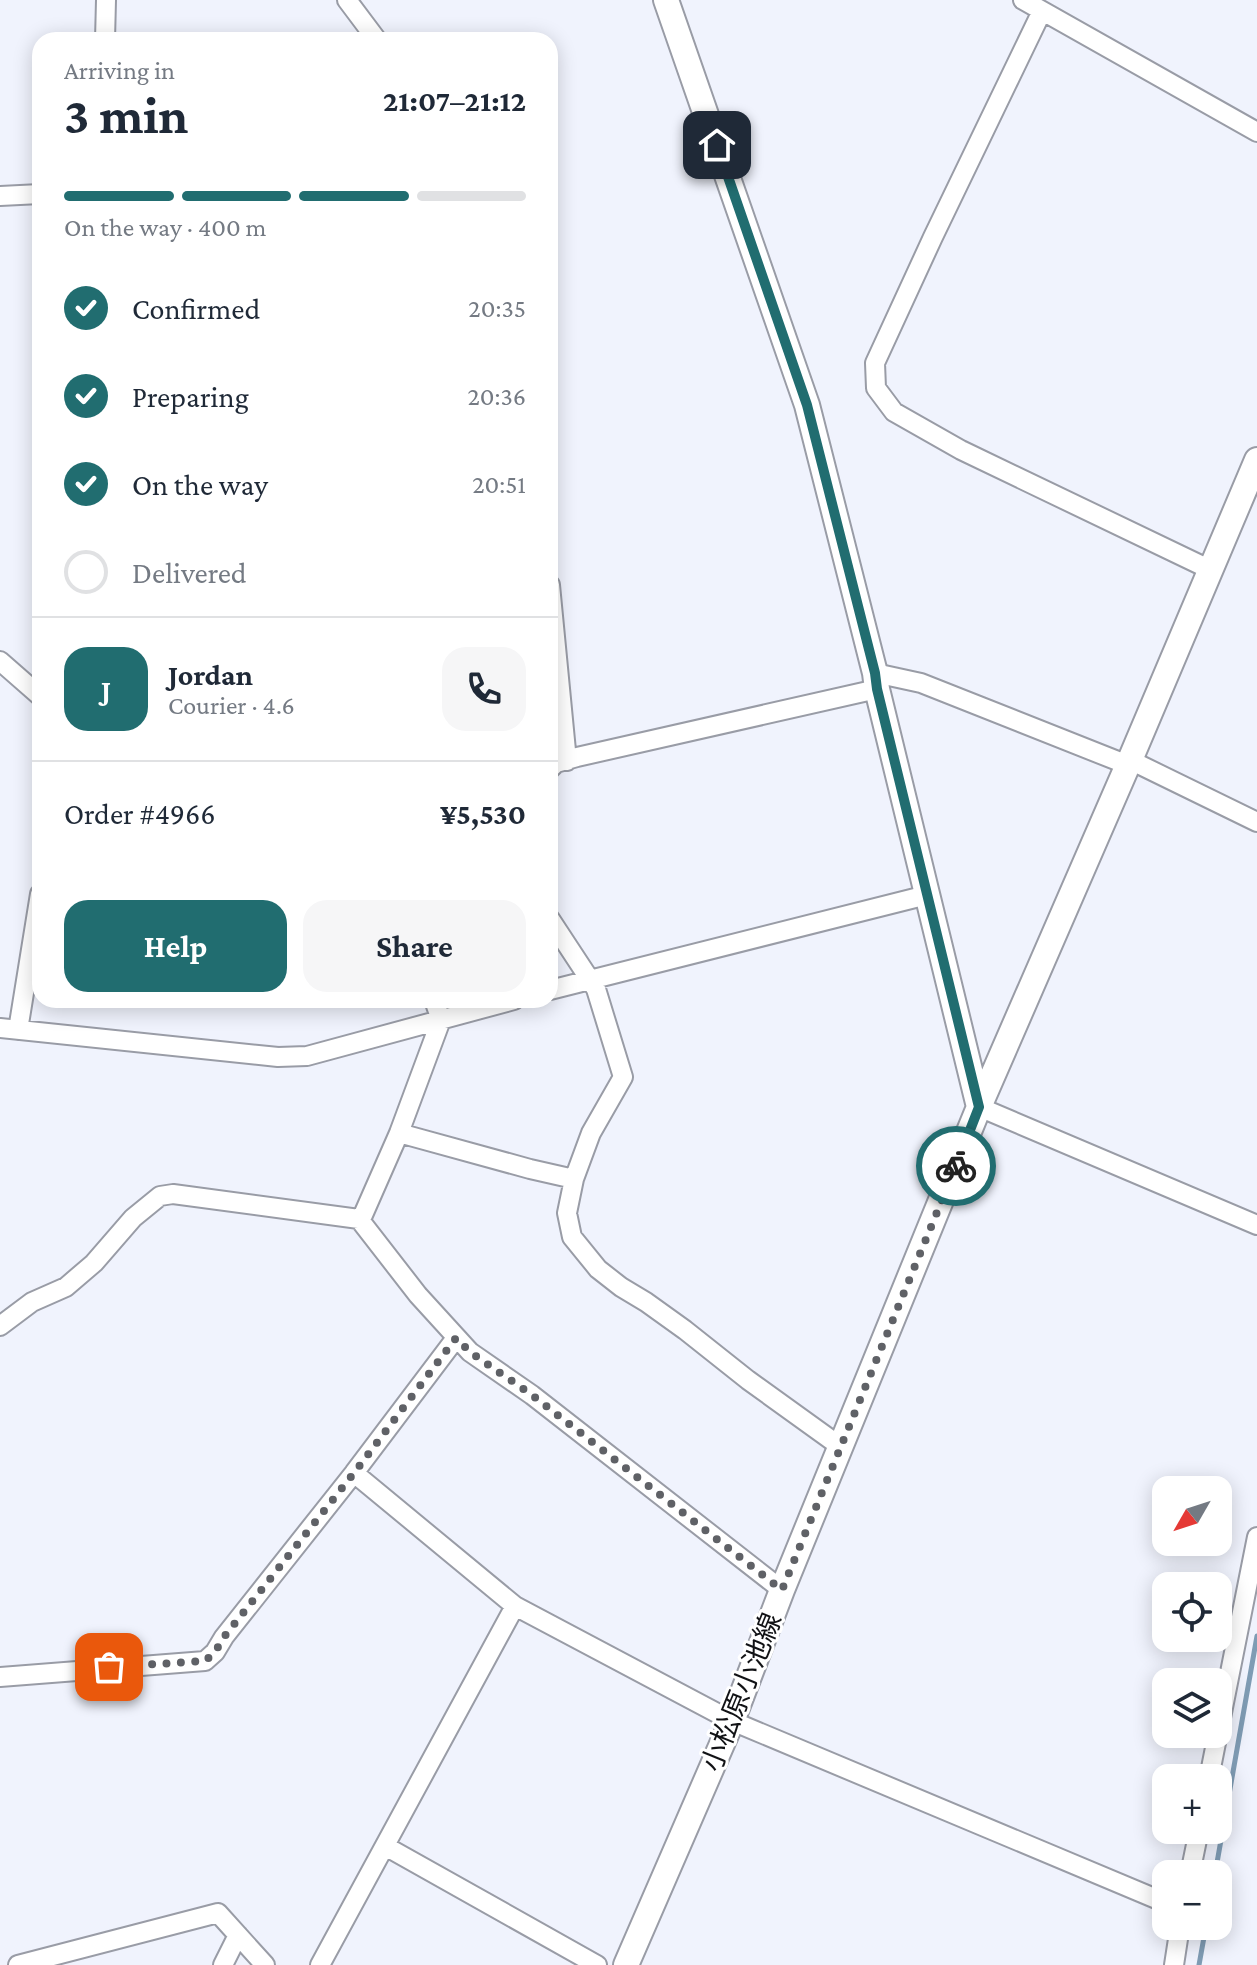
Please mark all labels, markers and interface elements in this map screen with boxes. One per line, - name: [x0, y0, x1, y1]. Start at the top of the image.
- text: Arriving in: [64, 56, 175, 85]
- text: 21:07–21:12: [383, 84, 526, 117]
- text: 3 min: [64, 86, 188, 144]
- pin: [683, 111, 751, 179]
- icon: home: [695, 123, 739, 167]
- text: On the way · 400 m: [64, 213, 266, 242]
- icon: check: [64, 286, 108, 330]
- text: Confirmed: [132, 292, 260, 325]
- text: 20:35: [468, 294, 526, 323]
- icon: check: [64, 374, 108, 418]
- text: Preparing: [132, 380, 249, 413]
- text: 20:36: [467, 382, 526, 411]
- icon: check: [64, 462, 108, 506]
- text: On the way: [132, 468, 268, 501]
- text: 20:51: [472, 470, 526, 499]
- text: Delivered: [132, 556, 247, 589]
- button: phone: [442, 647, 526, 731]
- text: Jordan: [168, 658, 253, 691]
- text: J: [101, 673, 111, 706]
- text: Courier · 4.6: [168, 691, 295, 720]
- text: Order #4966: [64, 797, 216, 830]
- text: ¥5,530: [440, 797, 526, 830]
- button: Help: [64, 900, 287, 992]
- button: Share: [303, 900, 526, 992]
- courier: [916, 1126, 996, 1206]
- icon: bike: [934, 1144, 978, 1188]
- north arrow: [1152, 1476, 1232, 1556]
- map controls: [1152, 1476, 1232, 1940]
- button: locate: [1152, 1572, 1232, 1652]
- street label: 小松原小池線: [696, 1608, 787, 1776]
- pin: [75, 1633, 143, 1701]
- icon: bag: [87, 1645, 131, 1689]
- button: layers: [1152, 1668, 1232, 1748]
- button: +: [1152, 1764, 1232, 1844]
- button: −: [1152, 1860, 1232, 1940]

